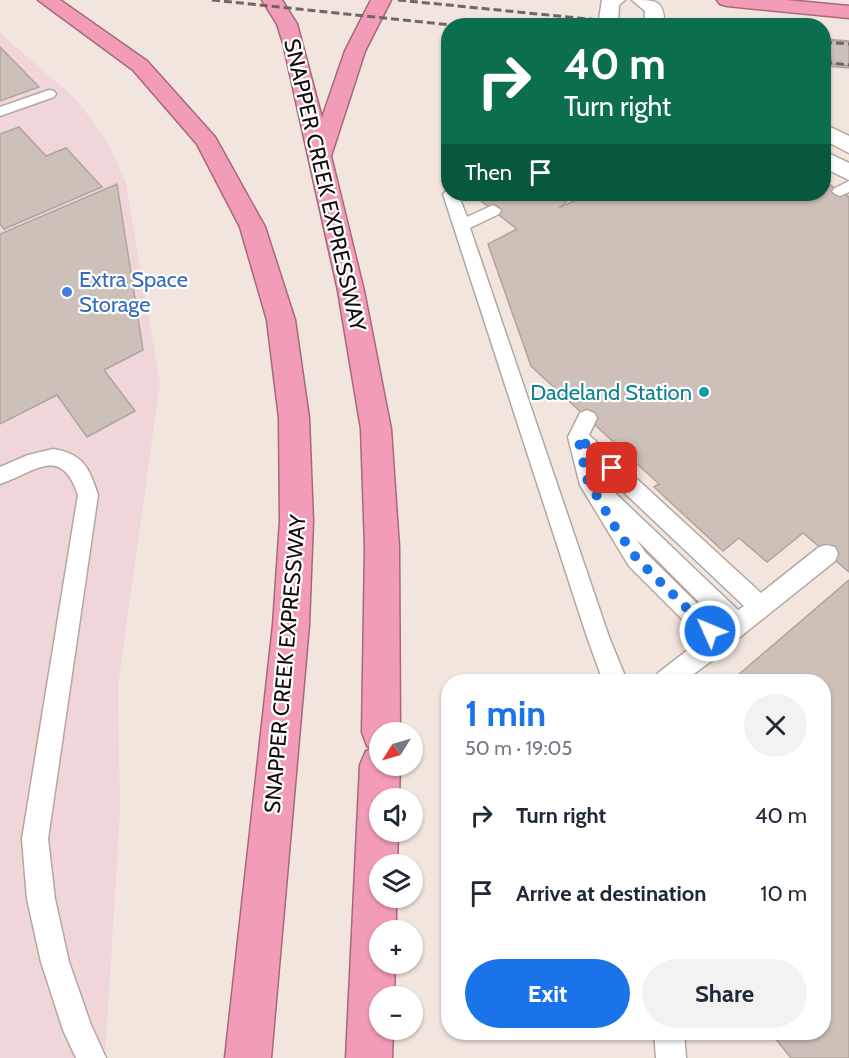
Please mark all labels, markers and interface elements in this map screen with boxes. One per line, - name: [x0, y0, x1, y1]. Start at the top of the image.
- street label: SNAPPER CREEK EXPRESSWAY: [278, 36, 372, 335]
- text: 40 m: [564, 38, 666, 90]
- icon: right: [465, 42, 543, 120]
- text: Turn right: [564, 90, 671, 123]
- icon: arrive: [524, 156, 557, 189]
- text: Then: [465, 159, 512, 186]
- place label: Extra Space Storage: [79, 266, 188, 318]
- marker: Extra Space Storage: [60, 285, 74, 299]
- place label: Dadeland Station: [530, 379, 692, 406]
- marker: Dadeland Station: [697, 385, 711, 399]
- pin: [586, 442, 637, 493]
- icon: arrive: [595, 451, 628, 484]
- street label: SNAPPER CREEK EXPRESSWAY: [258, 513, 312, 814]
- position arrow: [678, 599, 742, 663]
- text: 1 min: [465, 691, 546, 735]
- button: close: [744, 694, 807, 757]
- north arrow: [369, 722, 423, 776]
- map controls: [369, 722, 423, 1040]
- text: 50 m · 19:05: [465, 736, 572, 760]
- button: sound: [369, 788, 423, 842]
- icon: right: [465, 799, 498, 832]
- text: Turn right: [516, 802, 606, 829]
- text: 40 m: [755, 802, 807, 829]
- button: layers: [369, 854, 423, 908]
- icon: arrive: [465, 877, 498, 910]
- text: Arrive at destination: [516, 880, 706, 907]
- text: 10 m: [760, 880, 807, 907]
- button: +: [369, 920, 423, 974]
- button: Exit: [465, 959, 630, 1028]
- button: Share: [642, 959, 807, 1028]
- button: −: [369, 986, 423, 1040]

